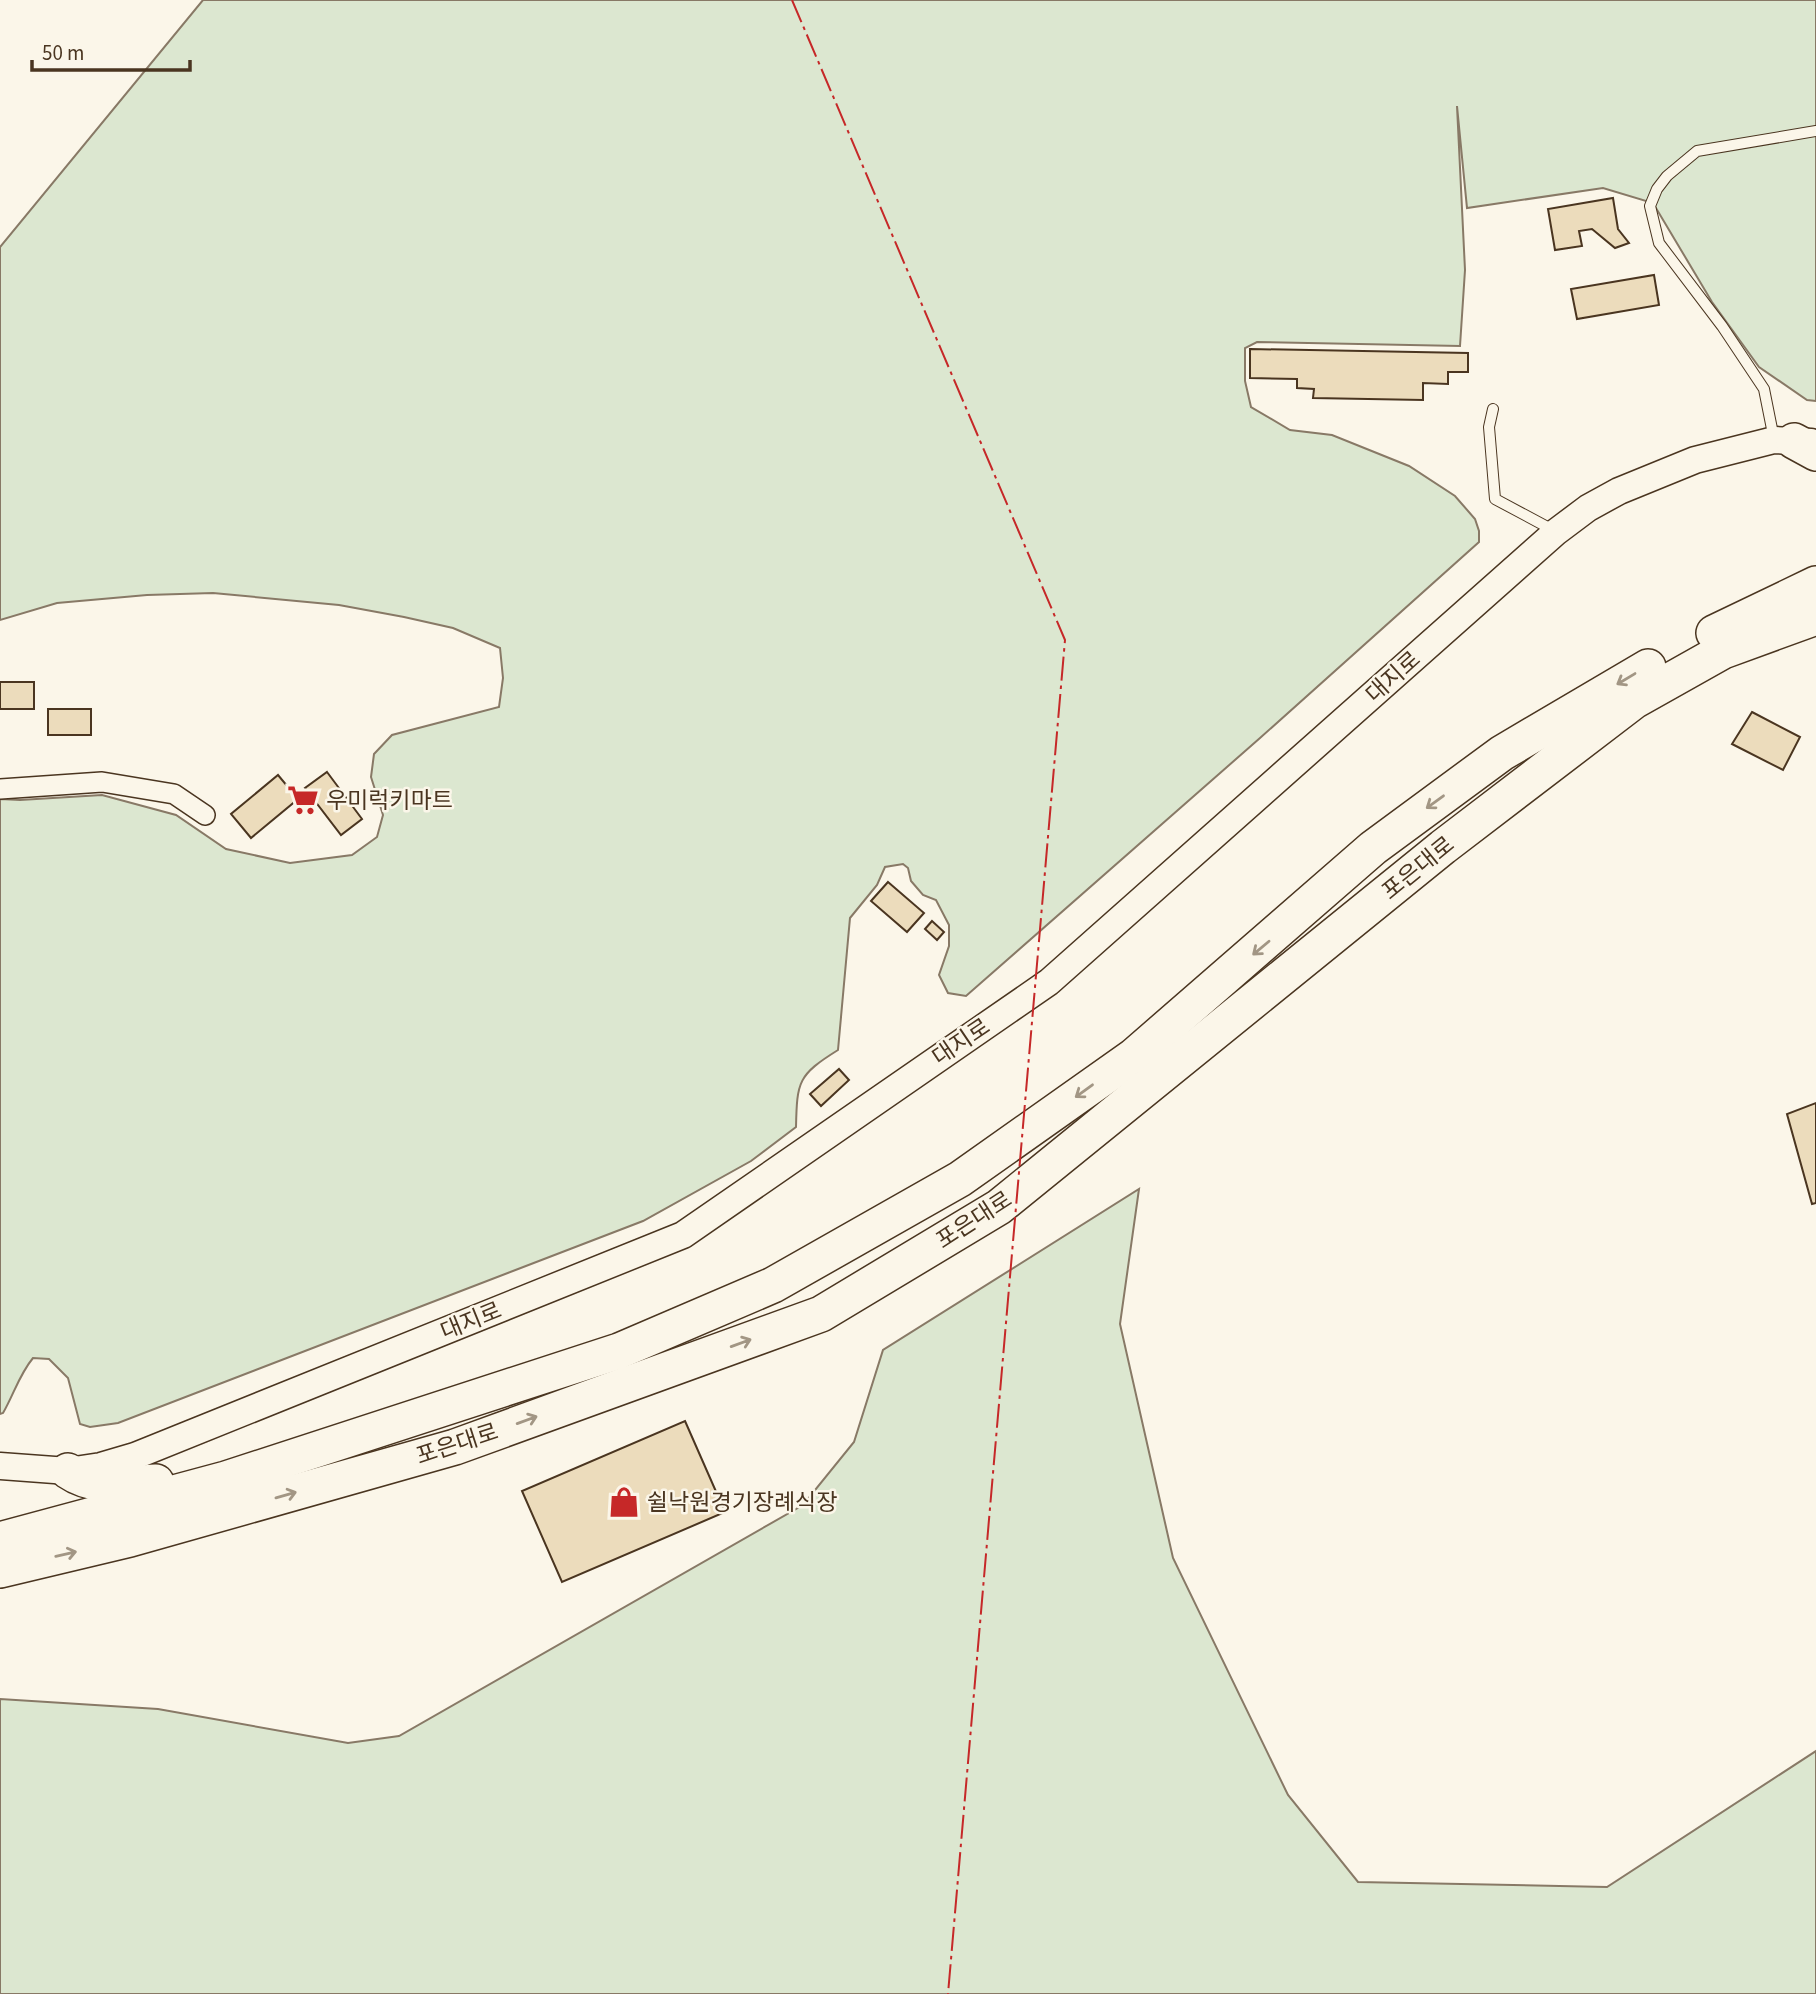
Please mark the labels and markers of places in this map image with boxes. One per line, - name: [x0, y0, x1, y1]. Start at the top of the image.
- supermarket icon: 우미럭키마트: [286, 783, 320, 817]
- place label: 우미럭키마트: [326, 784, 453, 817]
- shop icon: 쉴낙원경기장례식장: [607, 1485, 641, 1519]
- place label: 쉴낙원경기장례식장: [647, 1486, 837, 1519]

